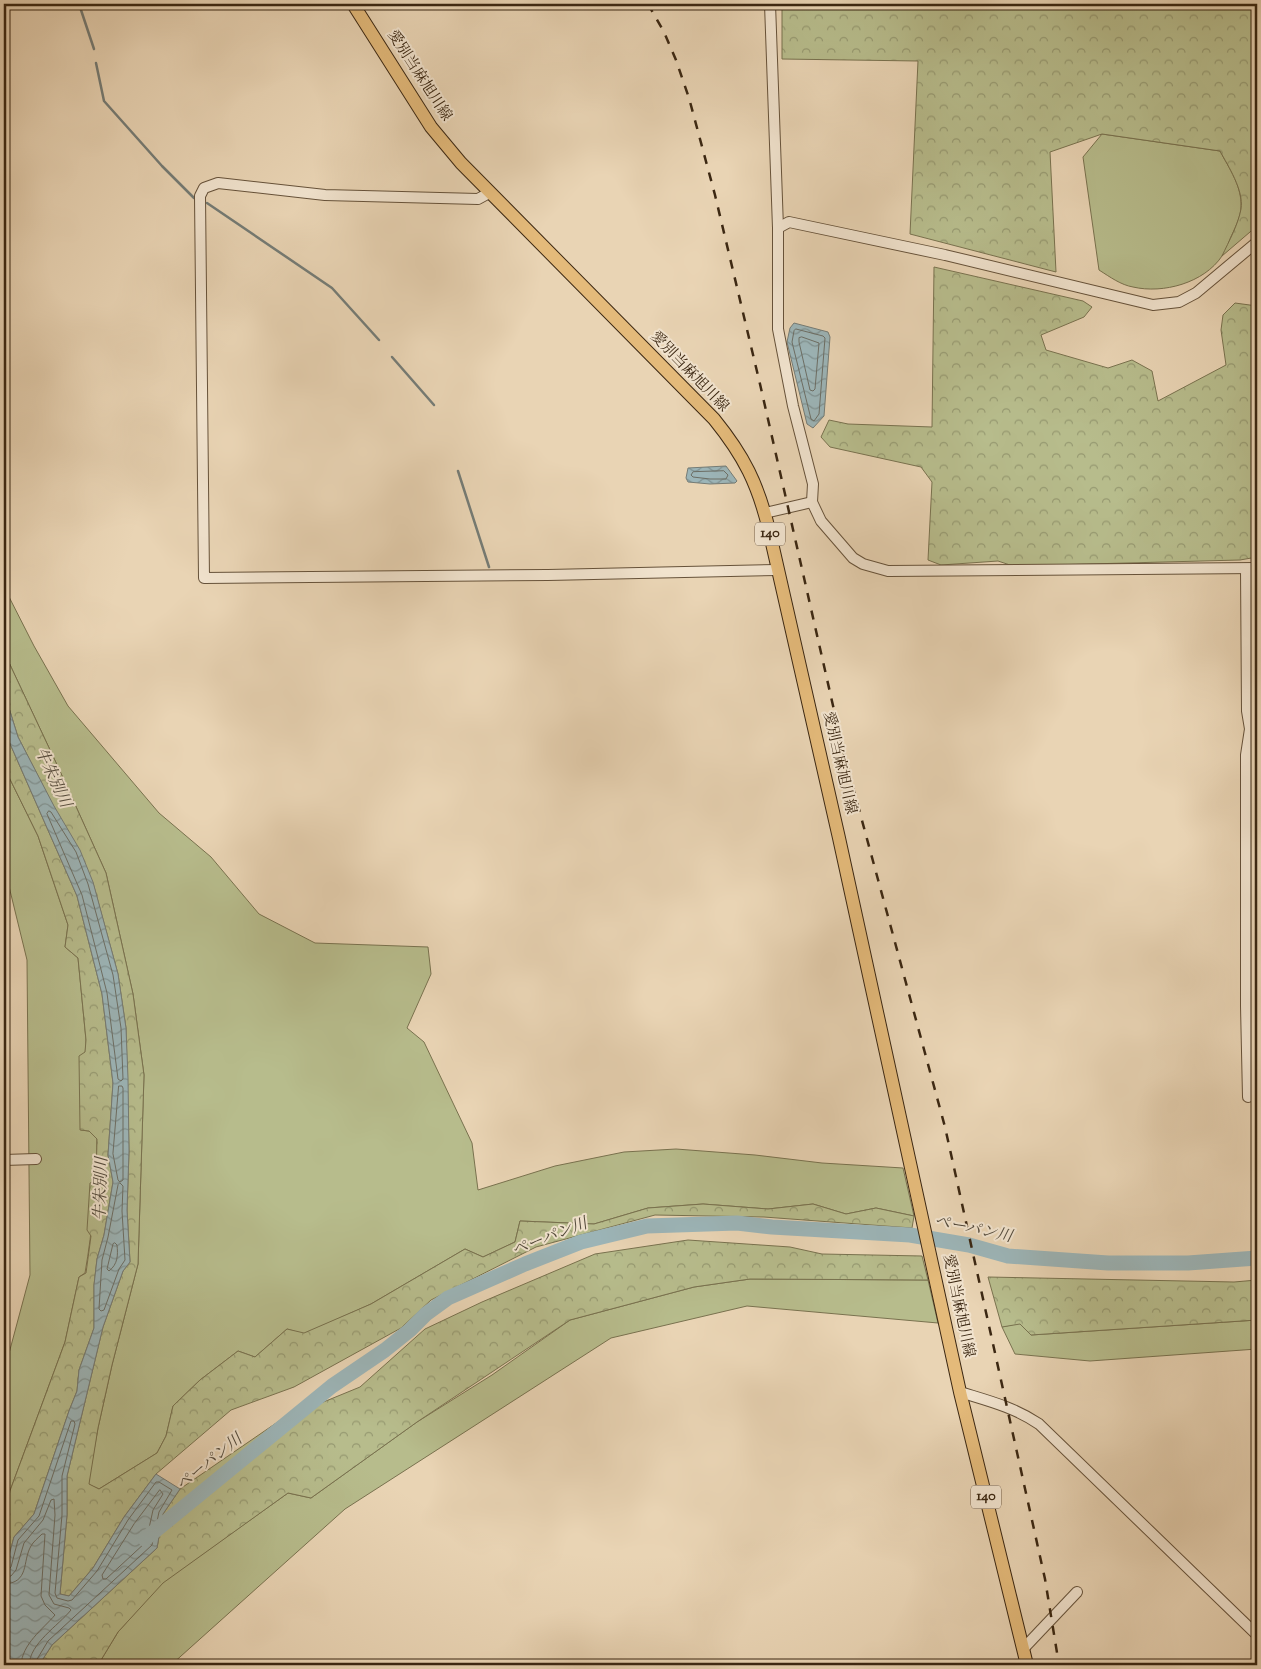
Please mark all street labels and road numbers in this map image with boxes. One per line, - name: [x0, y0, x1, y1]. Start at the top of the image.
- street label: 愛別当麻旭川線: [382, 26, 456, 126]
- street label: 愛別当麻旭川線: [645, 327, 733, 417]
- road number: 140: [755, 522, 785, 546]
- street label: 愛別当麻旭川線: [817, 709, 861, 817]
- street label: 愛別当麻旭川線: [937, 1252, 979, 1360]
- road number: 140: [971, 1485, 1001, 1508]

